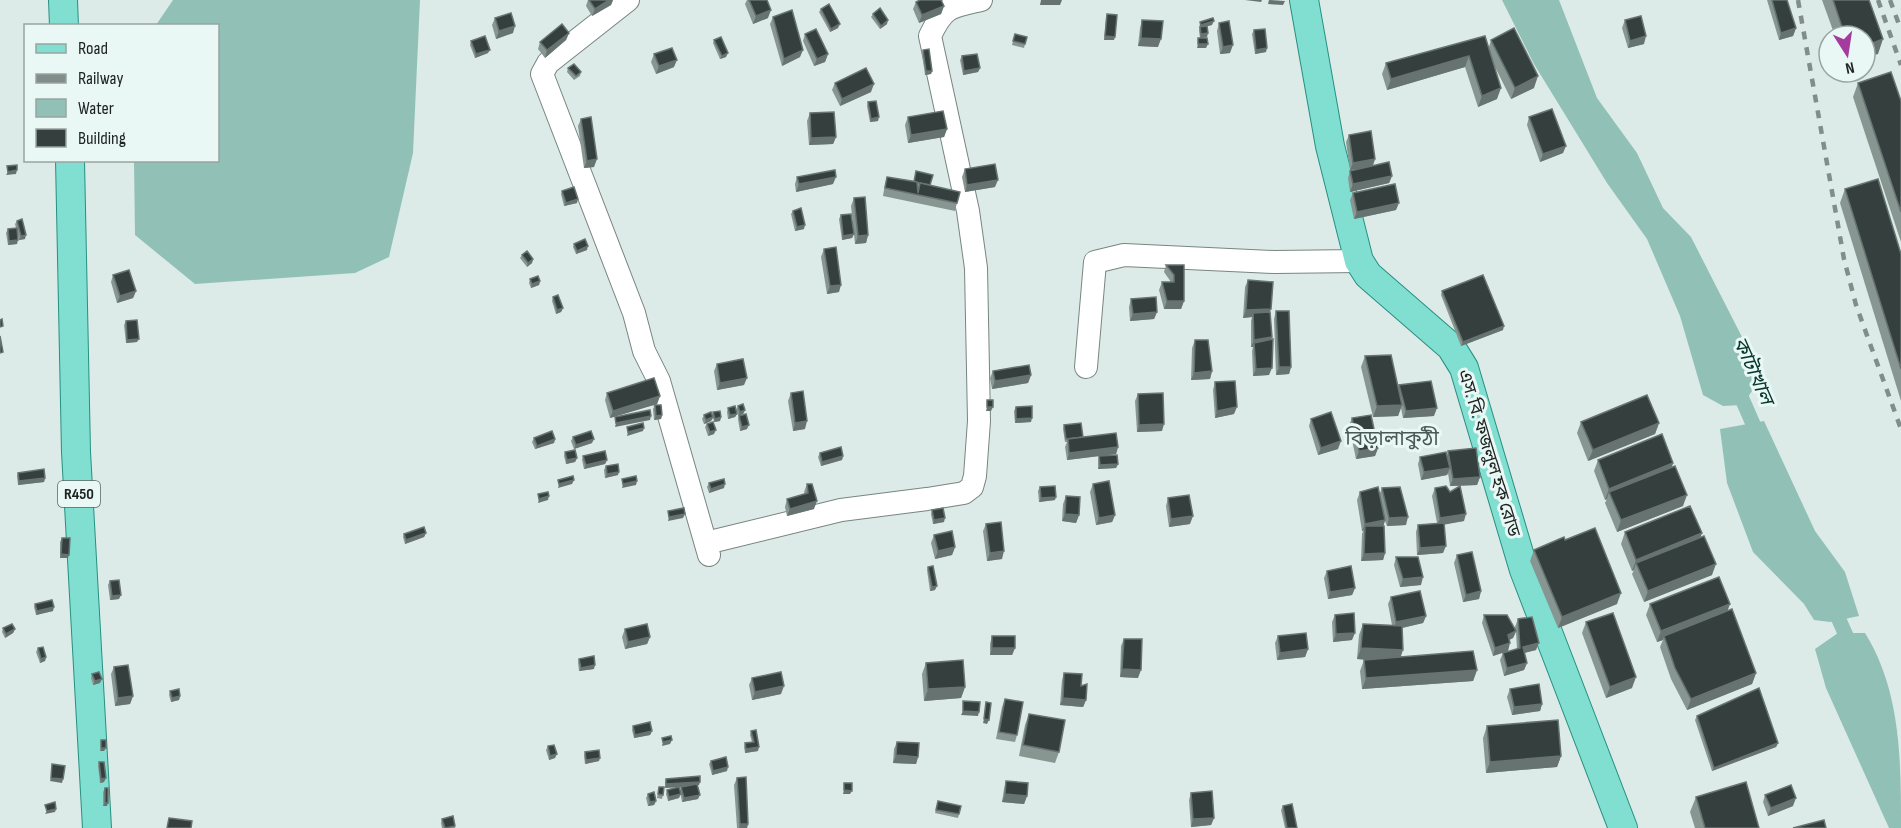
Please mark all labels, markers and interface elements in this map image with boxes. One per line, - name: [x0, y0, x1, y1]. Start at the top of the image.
- legend: [24, 24, 219, 162]
- north arrow: [1817, 24, 1877, 84]
- text: Road: [78, 38, 108, 59]
- text: N: [1844, 57, 1856, 77]
- text: Railway: [78, 68, 123, 89]
- text: Water: [78, 98, 114, 119]
- text: Building: [78, 128, 126, 149]
- water label: কাটাখাল: [1728, 333, 1781, 411]
- street label: এস. বি. ফজলুল হক রোড: [1454, 367, 1525, 539]
- district label: বিড়ালাকুঠী: [1344, 425, 1439, 451]
- road number: R450: [58, 481, 100, 507]

